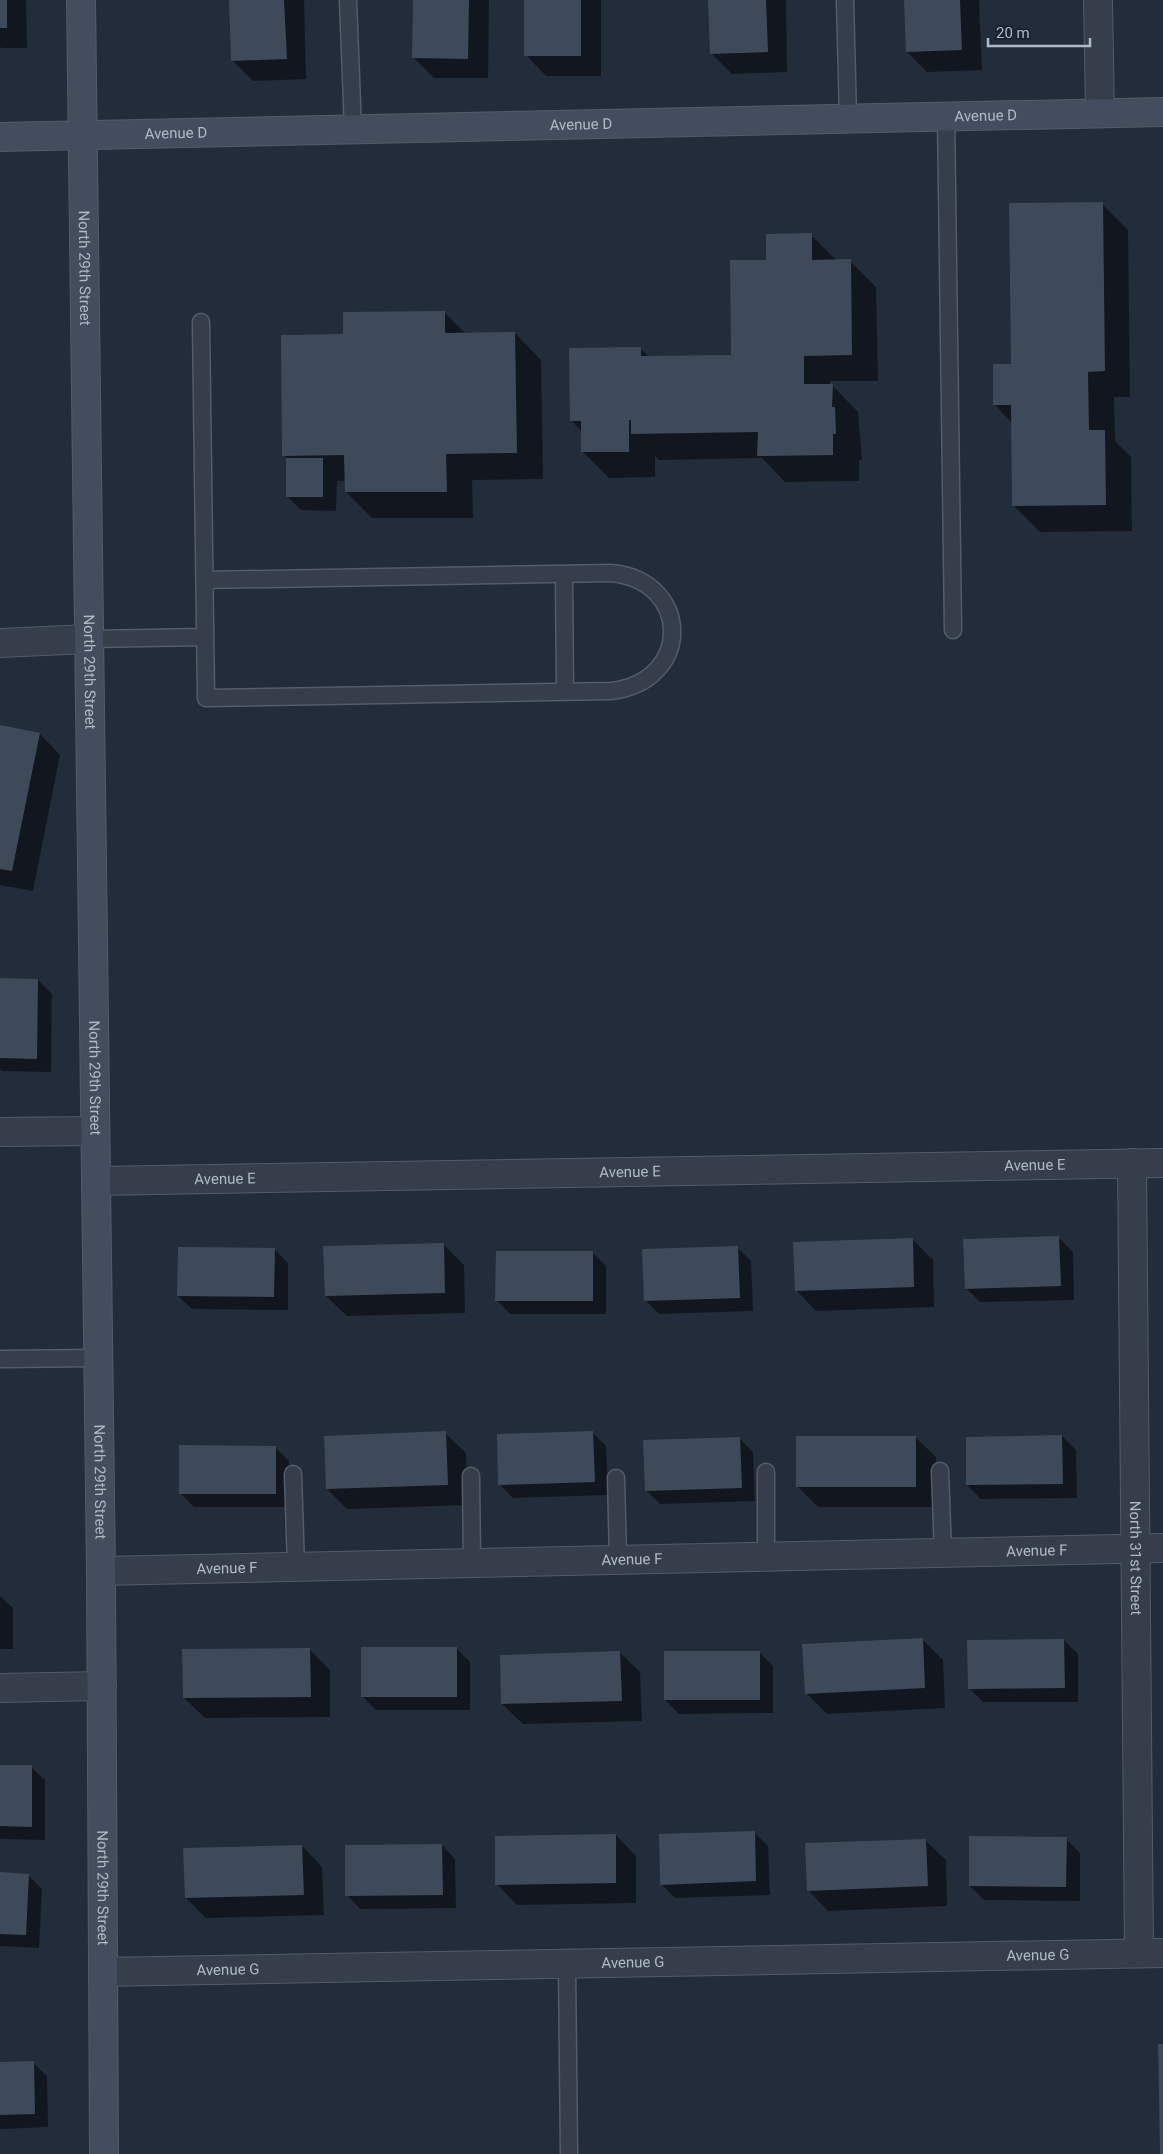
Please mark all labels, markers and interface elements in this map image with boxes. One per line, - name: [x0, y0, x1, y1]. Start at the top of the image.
- scale bar: [988, 15, 1090, 47]
- text: 20 m: [996, 24, 1030, 42]
- street label: Avenue D: [954, 106, 1017, 125]
- street label: Avenue D: [549, 115, 612, 134]
- street label: Avenue D: [144, 124, 207, 143]
- street label: North 29th Street: [75, 210, 94, 326]
- street label: North 29th Street: [80, 614, 99, 730]
- street label: North 29th Street: [85, 1020, 104, 1136]
- street label: Avenue E: [1004, 1156, 1066, 1175]
- street label: Avenue E: [599, 1162, 661, 1182]
- street label: Avenue E: [194, 1169, 256, 1188]
- street label: North 29th Street: [90, 1424, 110, 1540]
- street label: North 31st Street: [1126, 1501, 1145, 1615]
- street label: Avenue F: [1006, 1541, 1068, 1560]
- street label: Avenue F: [601, 1550, 663, 1569]
- street label: Avenue F: [196, 1559, 258, 1578]
- street label: North 29th Street: [93, 1830, 112, 1946]
- street label: Avenue G: [1006, 1946, 1070, 1965]
- street label: Avenue G: [601, 1953, 665, 1972]
- street label: Avenue G: [196, 1960, 260, 1979]

